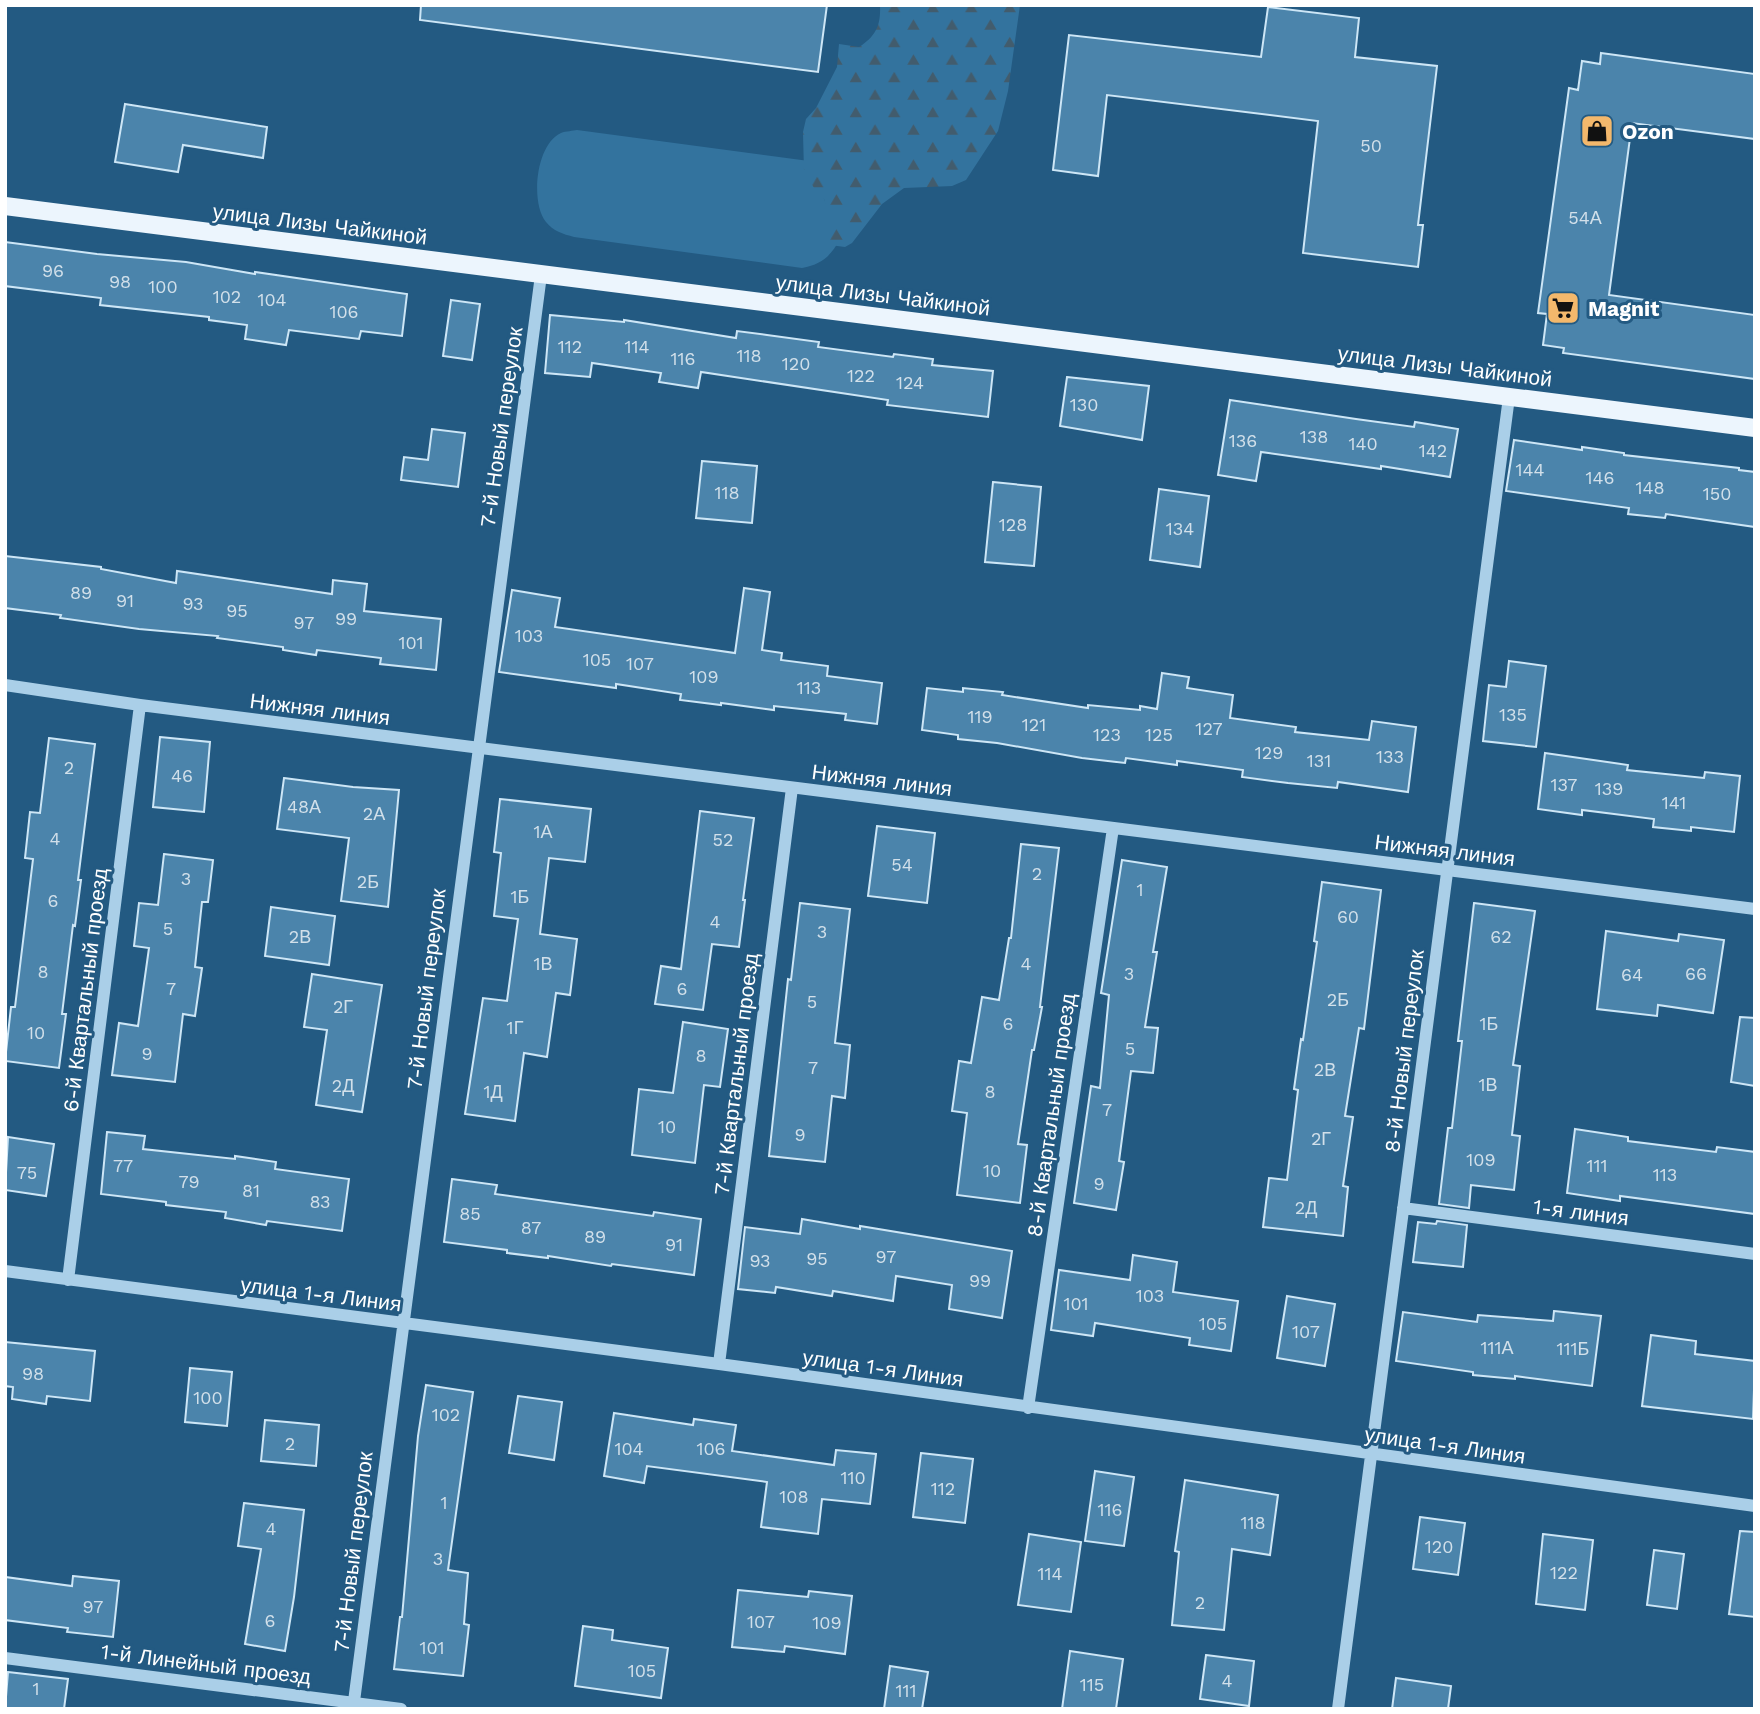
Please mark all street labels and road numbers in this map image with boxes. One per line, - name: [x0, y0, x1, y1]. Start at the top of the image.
- street label: улица Лизы Чайкиной: [211, 198, 429, 250]
- street label: улица Лизы Чайкиной: [774, 269, 992, 321]
- street label: 7-й Новый переулок: [475, 325, 528, 529]
- street label: улица Лизы Чайкиной: [1336, 340, 1554, 392]
- street label: Нижняя линия: [248, 688, 392, 730]
- street label: Нижняя линия: [810, 759, 954, 801]
- street label: Нижняя линия: [1373, 829, 1517, 871]
- street label: 6-й Квартальный проезд: [58, 867, 112, 1113]
- street label: 7-й Новый переулок: [401, 887, 451, 1091]
- street label: 8-й Новый переулок: [1379, 947, 1429, 1154]
- street label: 7-й Квартальный проезд: [709, 952, 763, 1196]
- street label: 8-й Квартальный проезд: [1022, 992, 1080, 1238]
- street label: 1-я линия: [1532, 1194, 1630, 1230]
- street label: улица 1-я Линия: [239, 1272, 403, 1316]
- street label: улица 1-я Линия: [801, 1344, 965, 1392]
- street label: улица 1-я Линия: [1363, 1421, 1527, 1469]
- street label: 7-й Новый переулок: [328, 1450, 378, 1654]
- street label: 1-й Линейный проезд: [100, 1639, 312, 1689]

